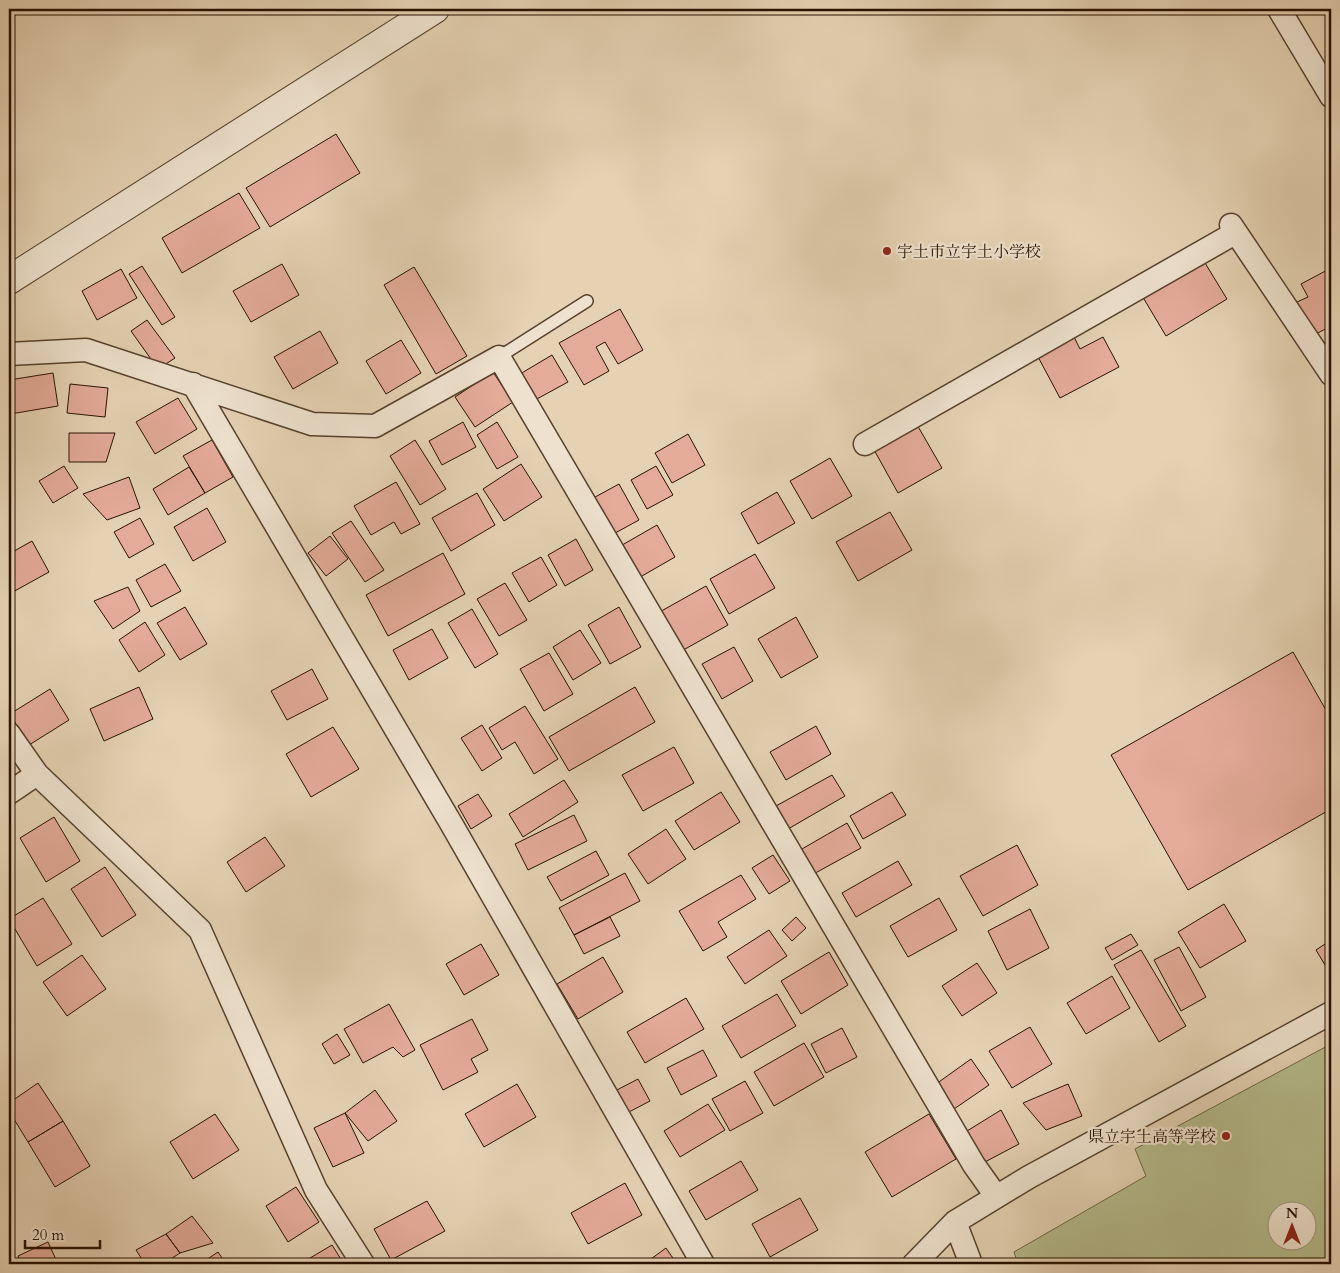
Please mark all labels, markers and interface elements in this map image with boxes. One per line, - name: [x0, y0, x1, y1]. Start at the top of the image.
- place label: 宇土市立宇土小学校: [897, 241, 1041, 263]
- marker: 宇土市立宇土小学校: [881, 245, 893, 257]
- place label: 県立宇土高等学校: [1088, 1126, 1216, 1148]
- marker: 県立宇土高等学校: [1220, 1130, 1232, 1142]
- north arrow: [1268, 1200, 1318, 1250]
- text: N: [1286, 1204, 1298, 1223]
- scale bar: [25, 1218, 100, 1250]
- text: 20 m: [32, 1225, 64, 1245]

